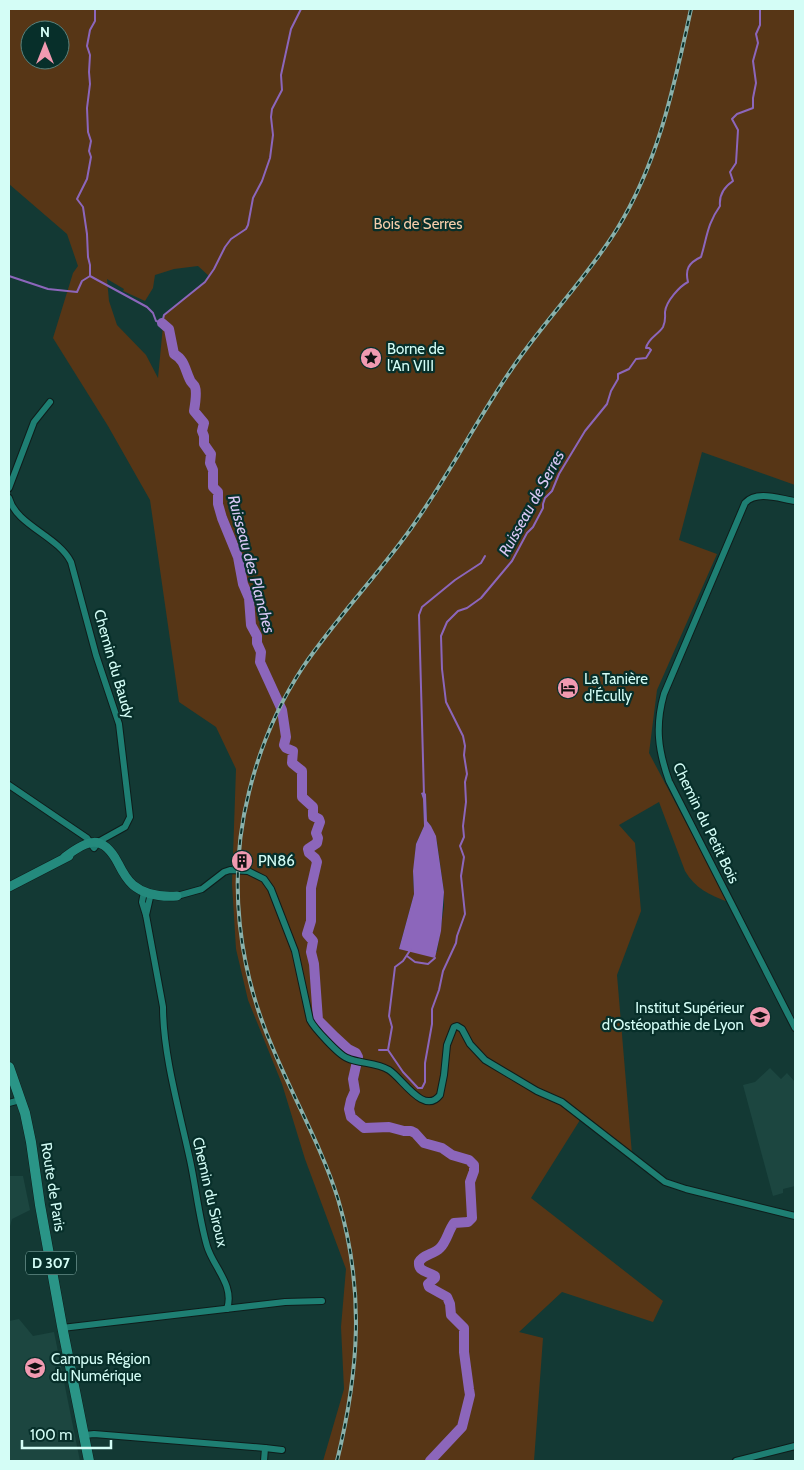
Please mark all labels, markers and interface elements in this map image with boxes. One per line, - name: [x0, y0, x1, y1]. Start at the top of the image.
- north arrow: [20, 20, 70, 70]
- text: N: [40, 23, 50, 41]
- park label: Bois de Serres: [374, 215, 462, 233]
- place label: Borne de l'An VIII: [387, 340, 445, 375]
- place icon: Borne de l'An VIII: [359, 346, 383, 370]
- water label: Ruisseau de Serres: [495, 447, 568, 559]
- water label: Ruisseau des Planches: [224, 493, 279, 635]
- street label: Chemin du Baudy: [90, 607, 138, 721]
- place label: La Tanière d'Écully: [584, 670, 648, 705]
- hotel icon: La Tanière d'Écully: [556, 676, 580, 700]
- street label: Chemin du Petit Bois: [669, 760, 743, 886]
- building icon: PN86: [230, 849, 254, 873]
- place label: PN86: [258, 852, 295, 870]
- place label: Institut Supérieur d'Ostéopathie de Lyon: [602, 999, 744, 1034]
- school or university icon: Institut Supérieur d'Ostéopathie de Lyon: [748, 1005, 772, 1029]
- street label: Chemin du Siroux: [189, 1135, 231, 1249]
- street label: Route de Paris: [37, 1141, 69, 1233]
- road number: D 307: [26, 1252, 76, 1274]
- place label: Campus Région du Numérique: [51, 1350, 150, 1385]
- school or university icon: Campus Région du Numérique: [23, 1356, 47, 1380]
- scale bar: [22, 1418, 111, 1450]
- text: 100 m: [30, 1426, 72, 1444]

